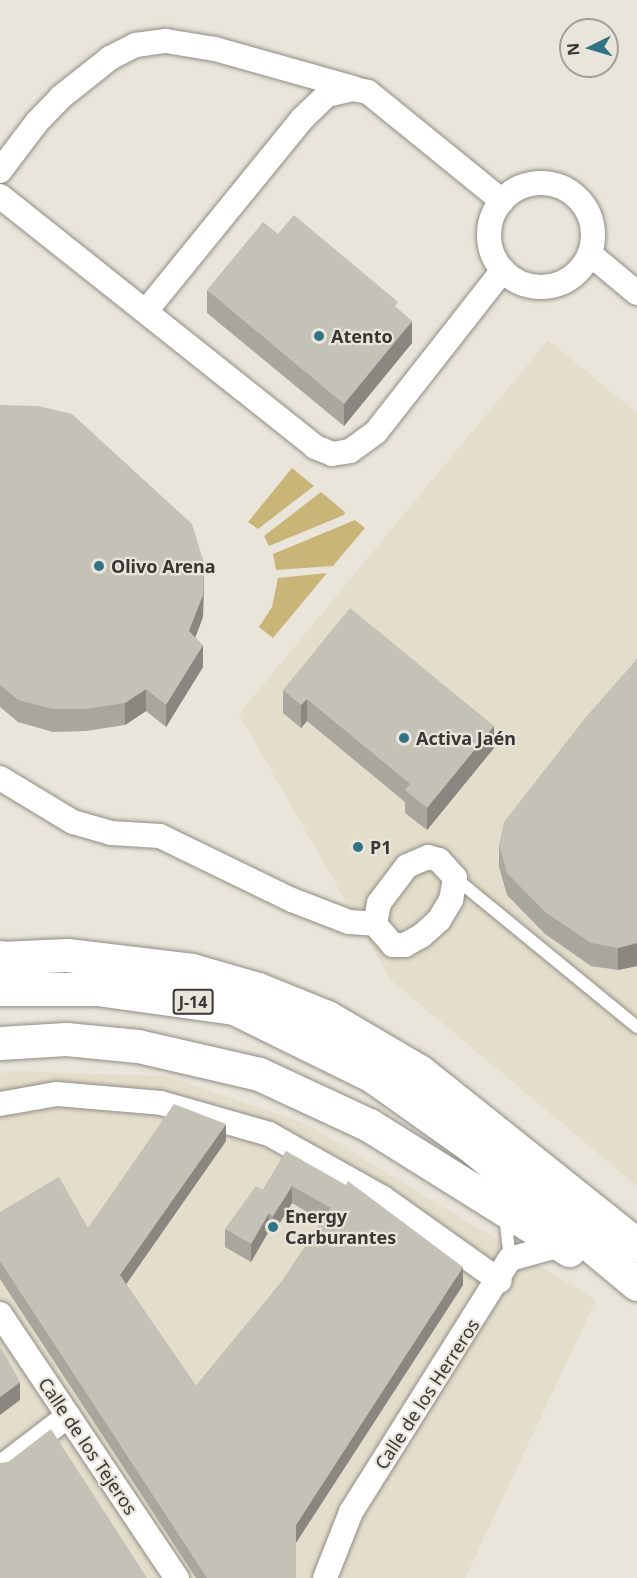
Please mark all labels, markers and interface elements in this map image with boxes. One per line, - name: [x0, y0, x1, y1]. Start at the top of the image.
- north arrow: [559, 18, 619, 78]
- text: N: [562, 42, 585, 57]
- place label: Atento: [331, 325, 393, 347]
- marker: Atento: [312, 329, 326, 343]
- place label: Olivo Arena: [111, 555, 216, 577]
- marker: Olivo Arena: [92, 559, 106, 573]
- place label: Activa Jaén: [416, 727, 516, 749]
- marker: Activa Jaén: [397, 731, 411, 745]
- place label: P1: [370, 836, 391, 858]
- marker: P1: [351, 840, 365, 854]
- road number: J-14: [172, 989, 214, 1015]
- place label: Energy Carburantes: [285, 1206, 396, 1248]
- marker: Energy Carburantes: [266, 1220, 280, 1234]
- street label: Calle de los Herreros: [370, 1315, 484, 1473]
- street label: Calle de los Tejeros: [34, 1373, 142, 1519]

